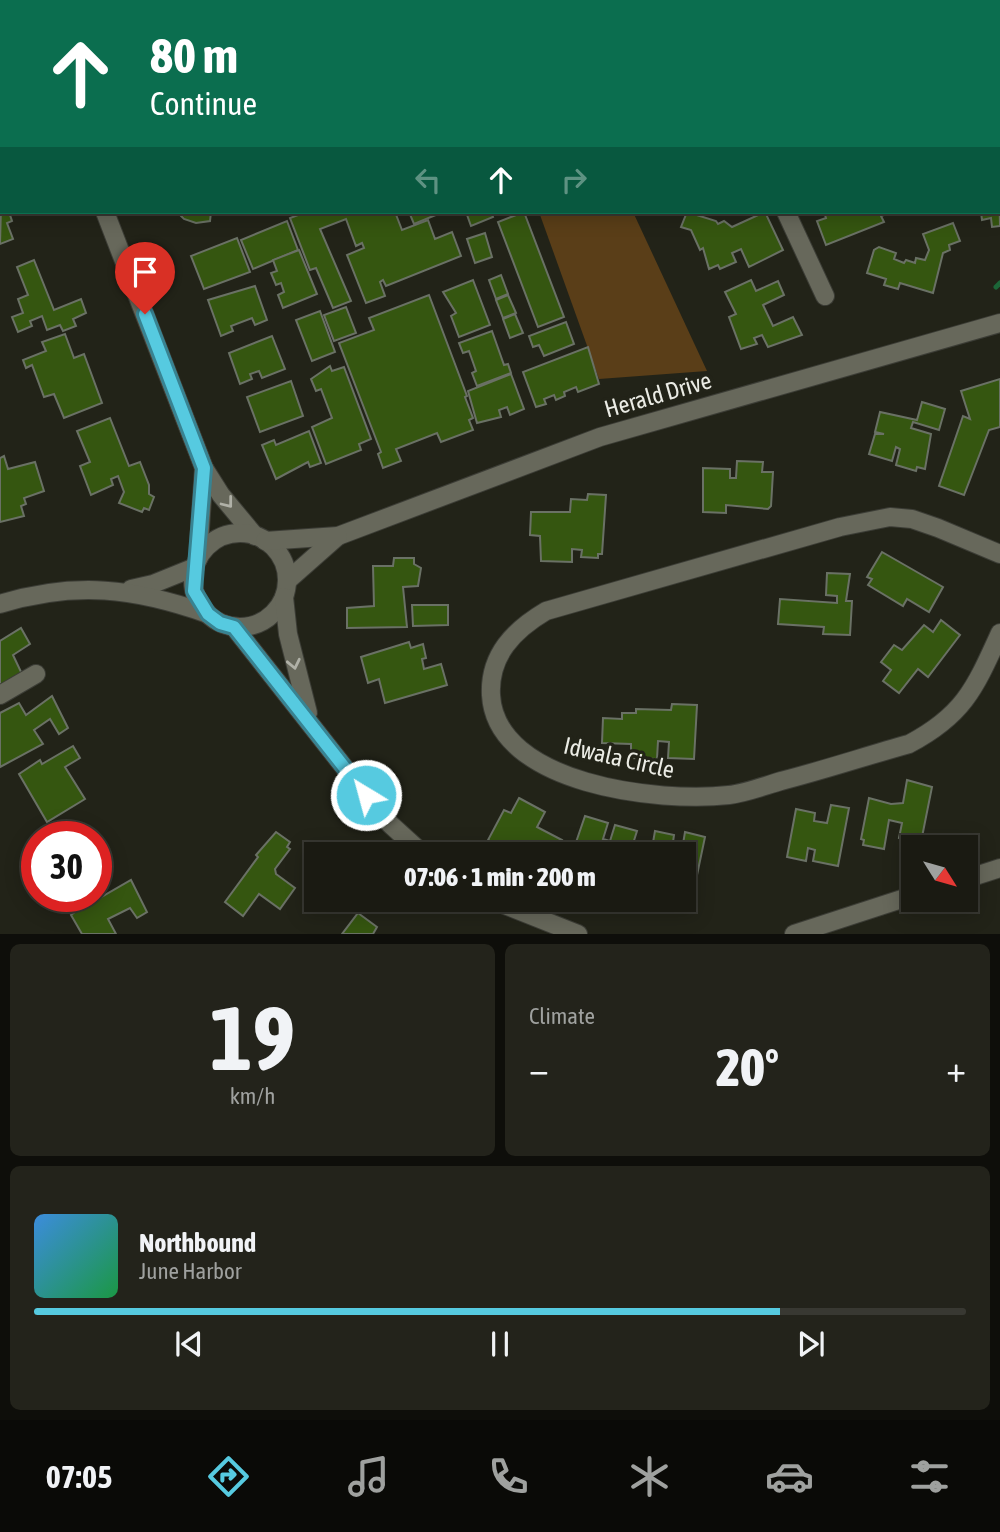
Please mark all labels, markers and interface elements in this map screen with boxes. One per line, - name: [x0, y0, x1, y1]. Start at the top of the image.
- text: 80 m: [150, 27, 238, 83]
- icon: ahead: [35, 28, 126, 119]
- text: Continue: [150, 85, 257, 122]
- icon: left: [409, 161, 447, 199]
- icon: ahead: [482, 161, 520, 199]
- icon: right: [555, 161, 593, 199]
- pin: [115, 242, 175, 314]
- icon: arrive: [126, 253, 164, 291]
- street label: Herald Drive: [601, 366, 714, 423]
- one-way arrow: [219, 496, 232, 508]
- one-way arrow: [286, 658, 301, 670]
- street label: Idwala Circle: [561, 732, 677, 783]
- position arrow: [329, 758, 403, 832]
- speed limit sign: 30: [21, 821, 112, 912]
- north arrow: [901, 835, 978, 912]
- map controls: [901, 835, 978, 912]
- text: 07:06 · 1 min · 200 m: [404, 862, 596, 892]
- text: 19: [210, 985, 295, 1089]
- text: Climate: [529, 1003, 595, 1029]
- text: 20°: [716, 1037, 779, 1097]
- text: −: [529, 1047, 549, 1090]
- text: +: [946, 1047, 966, 1090]
- text: km/h: [230, 1083, 275, 1109]
- text: Northbound: [139, 1228, 256, 1258]
- text: June Harbor: [139, 1258, 242, 1284]
- icon: previous: [170, 1325, 208, 1363]
- icon: pause: [481, 1325, 519, 1363]
- icon: next: [792, 1325, 830, 1363]
- icon: directions: [204, 1452, 253, 1501]
- icon: music: [344, 1452, 393, 1501]
- icon: phone: [484, 1452, 533, 1501]
- icon: climate: [625, 1452, 674, 1501]
- icon: car: [765, 1452, 814, 1501]
- icon: filters: [905, 1452, 954, 1501]
- text: 07:05: [46, 1458, 112, 1495]

